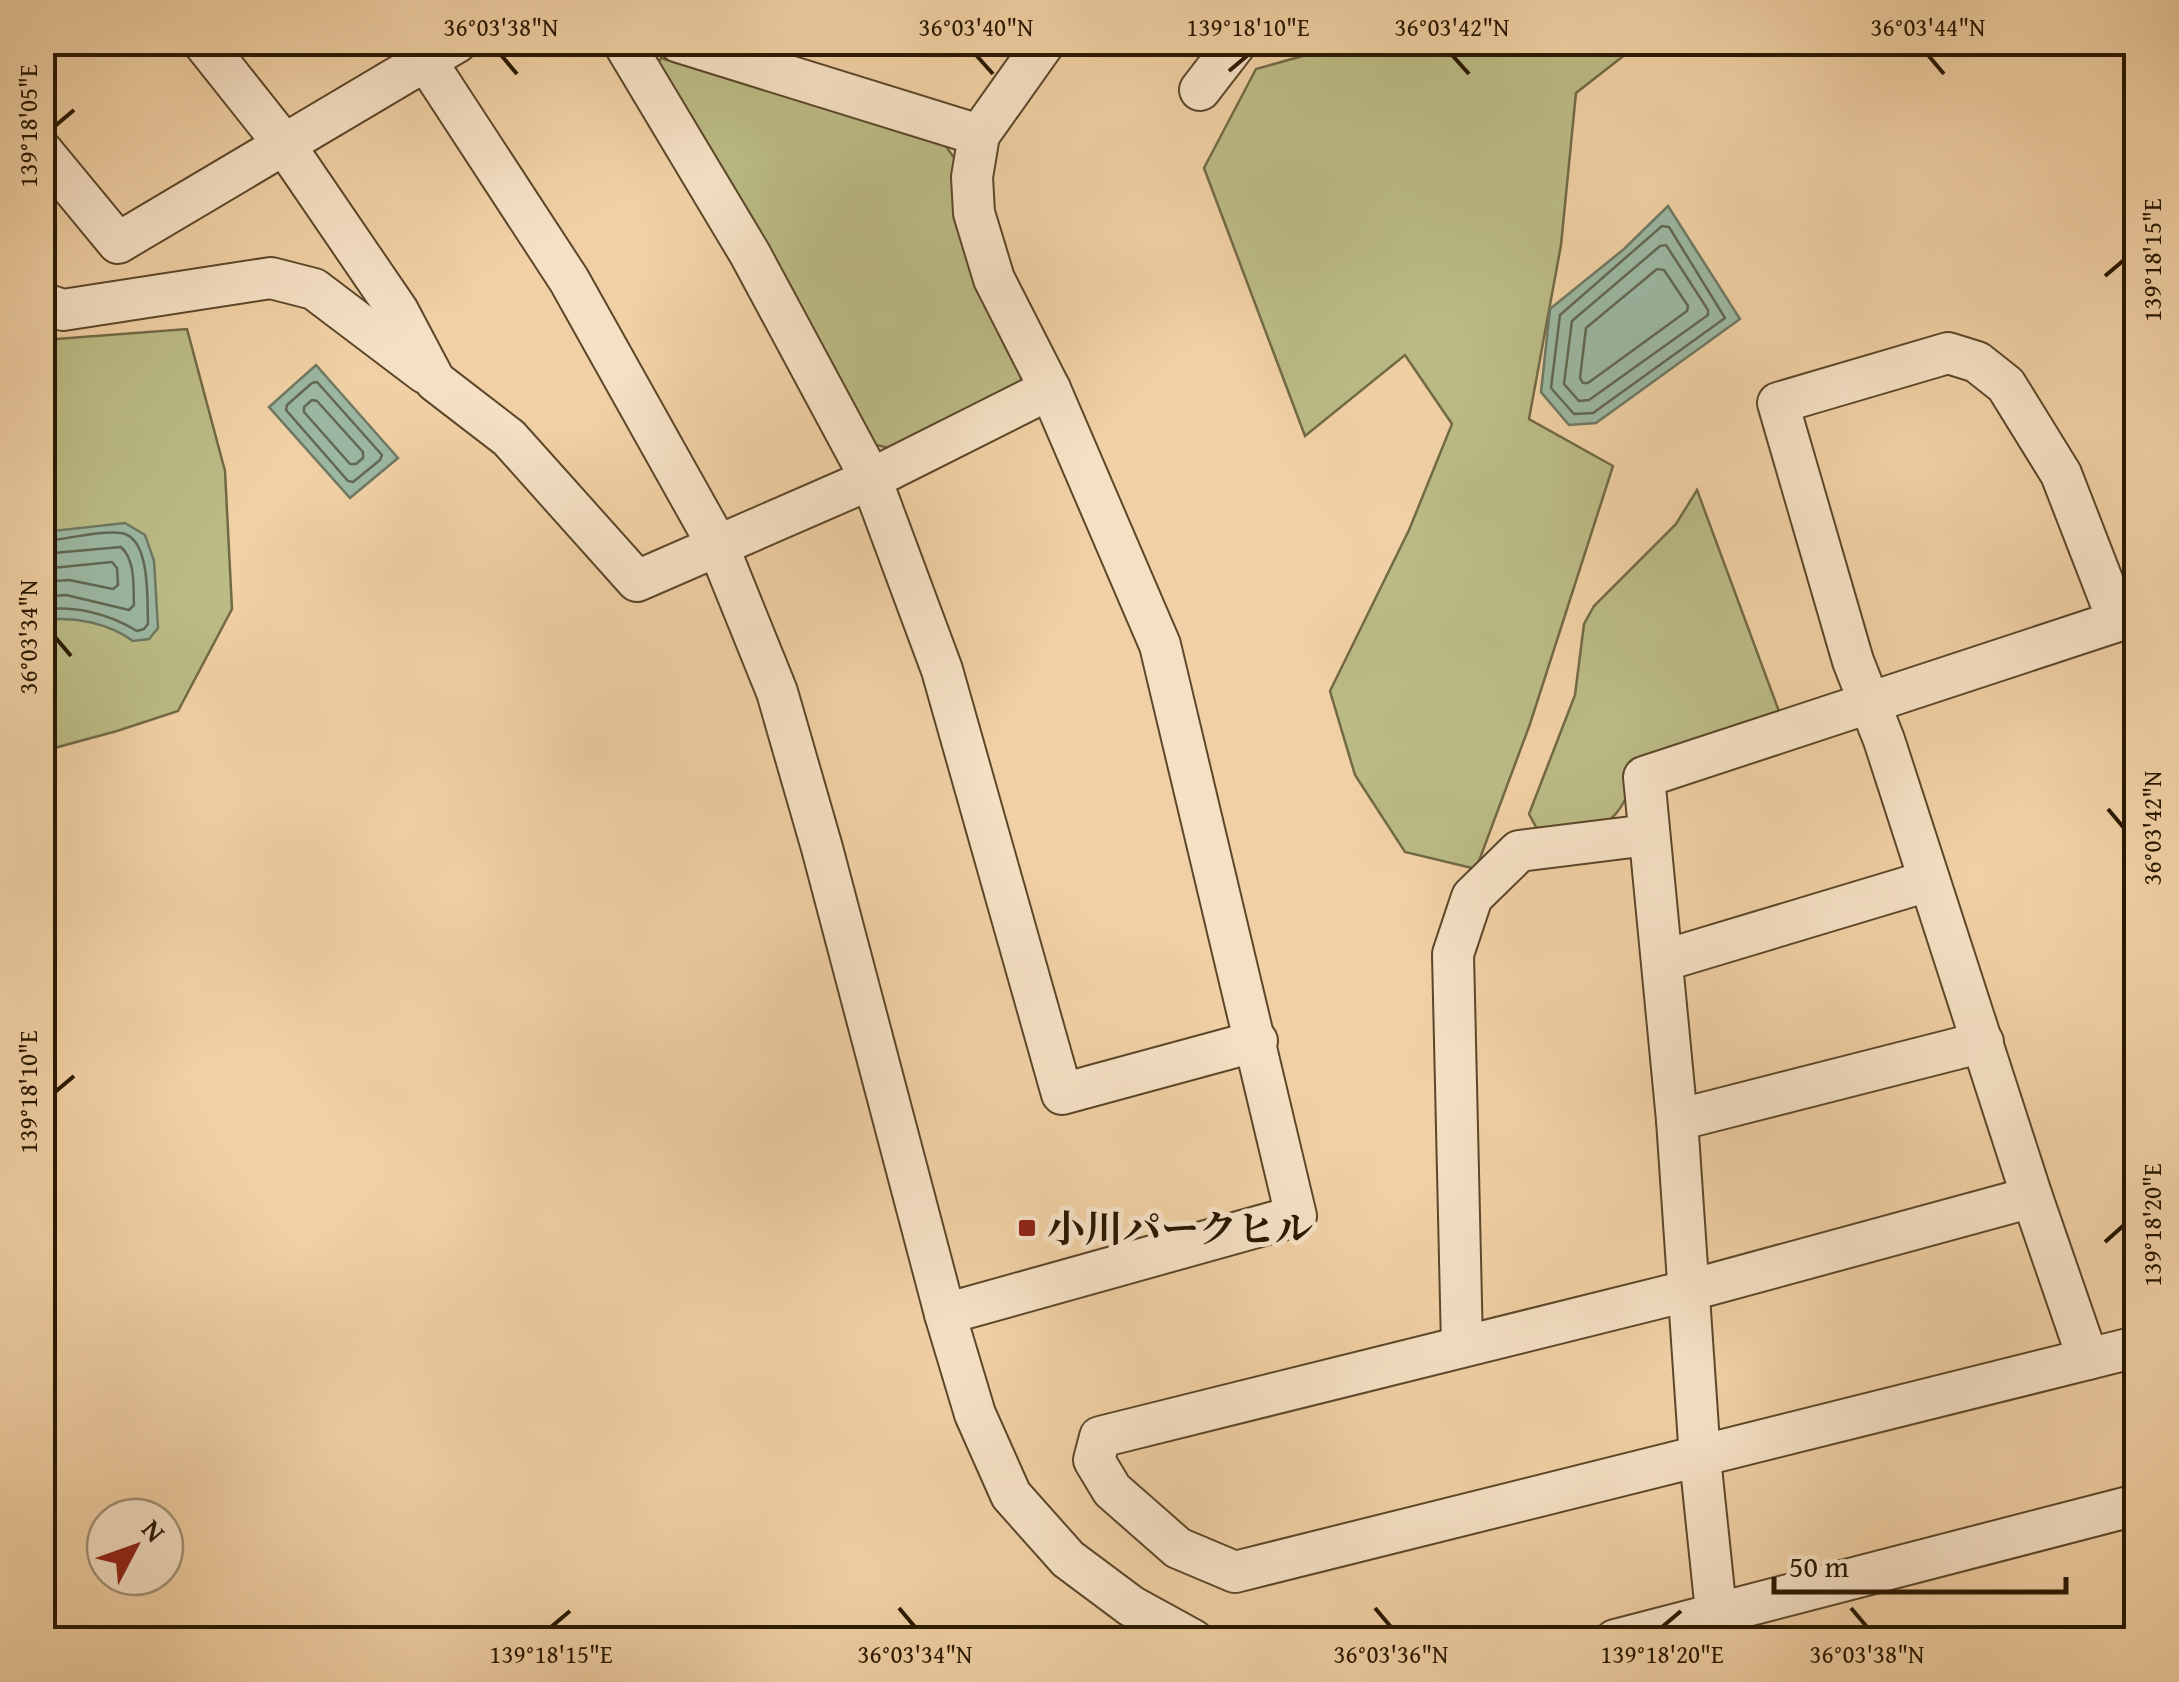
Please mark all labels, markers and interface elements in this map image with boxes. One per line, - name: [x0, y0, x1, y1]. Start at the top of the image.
- text: 36°03'38"N: [444, 9, 558, 45]
- text: 36°03'40"N: [919, 9, 1033, 45]
- text: 139°18'10"E: [1186, 9, 1310, 45]
- text: 36°03'42"N: [1395, 9, 1509, 45]
- text: 36°03'44"N: [1871, 9, 1985, 45]
- text: 139°18'05"E: [10, 64, 46, 188]
- text: 139°18'15"E: [2134, 198, 2170, 322]
- text: 36°03'34"N: [10, 580, 46, 694]
- text: 36°03'42"N: [2134, 771, 2170, 885]
- text: 139°18'10"E: [10, 1030, 46, 1154]
- text: 139°18'20"E: [2134, 1163, 2170, 1287]
- place label: 小川パークヒル: [1047, 1200, 1313, 1256]
- marker: 小川パークヒル: [1016, 1217, 1038, 1239]
- north arrow: [85, 1497, 185, 1597]
- text: N: [133, 1510, 176, 1551]
- scale bar: [1774, 1532, 2066, 1594]
- text: 50 m: [1789, 1544, 1849, 1588]
- text: 139°18'15"E: [489, 1636, 613, 1672]
- text: 36°03'34"N: [858, 1636, 972, 1672]
- text: 36°03'36"N: [1334, 1636, 1448, 1672]
- text: 139°18'20"E: [1600, 1636, 1724, 1672]
- text: 36°03'38"N: [1810, 1636, 1924, 1672]

